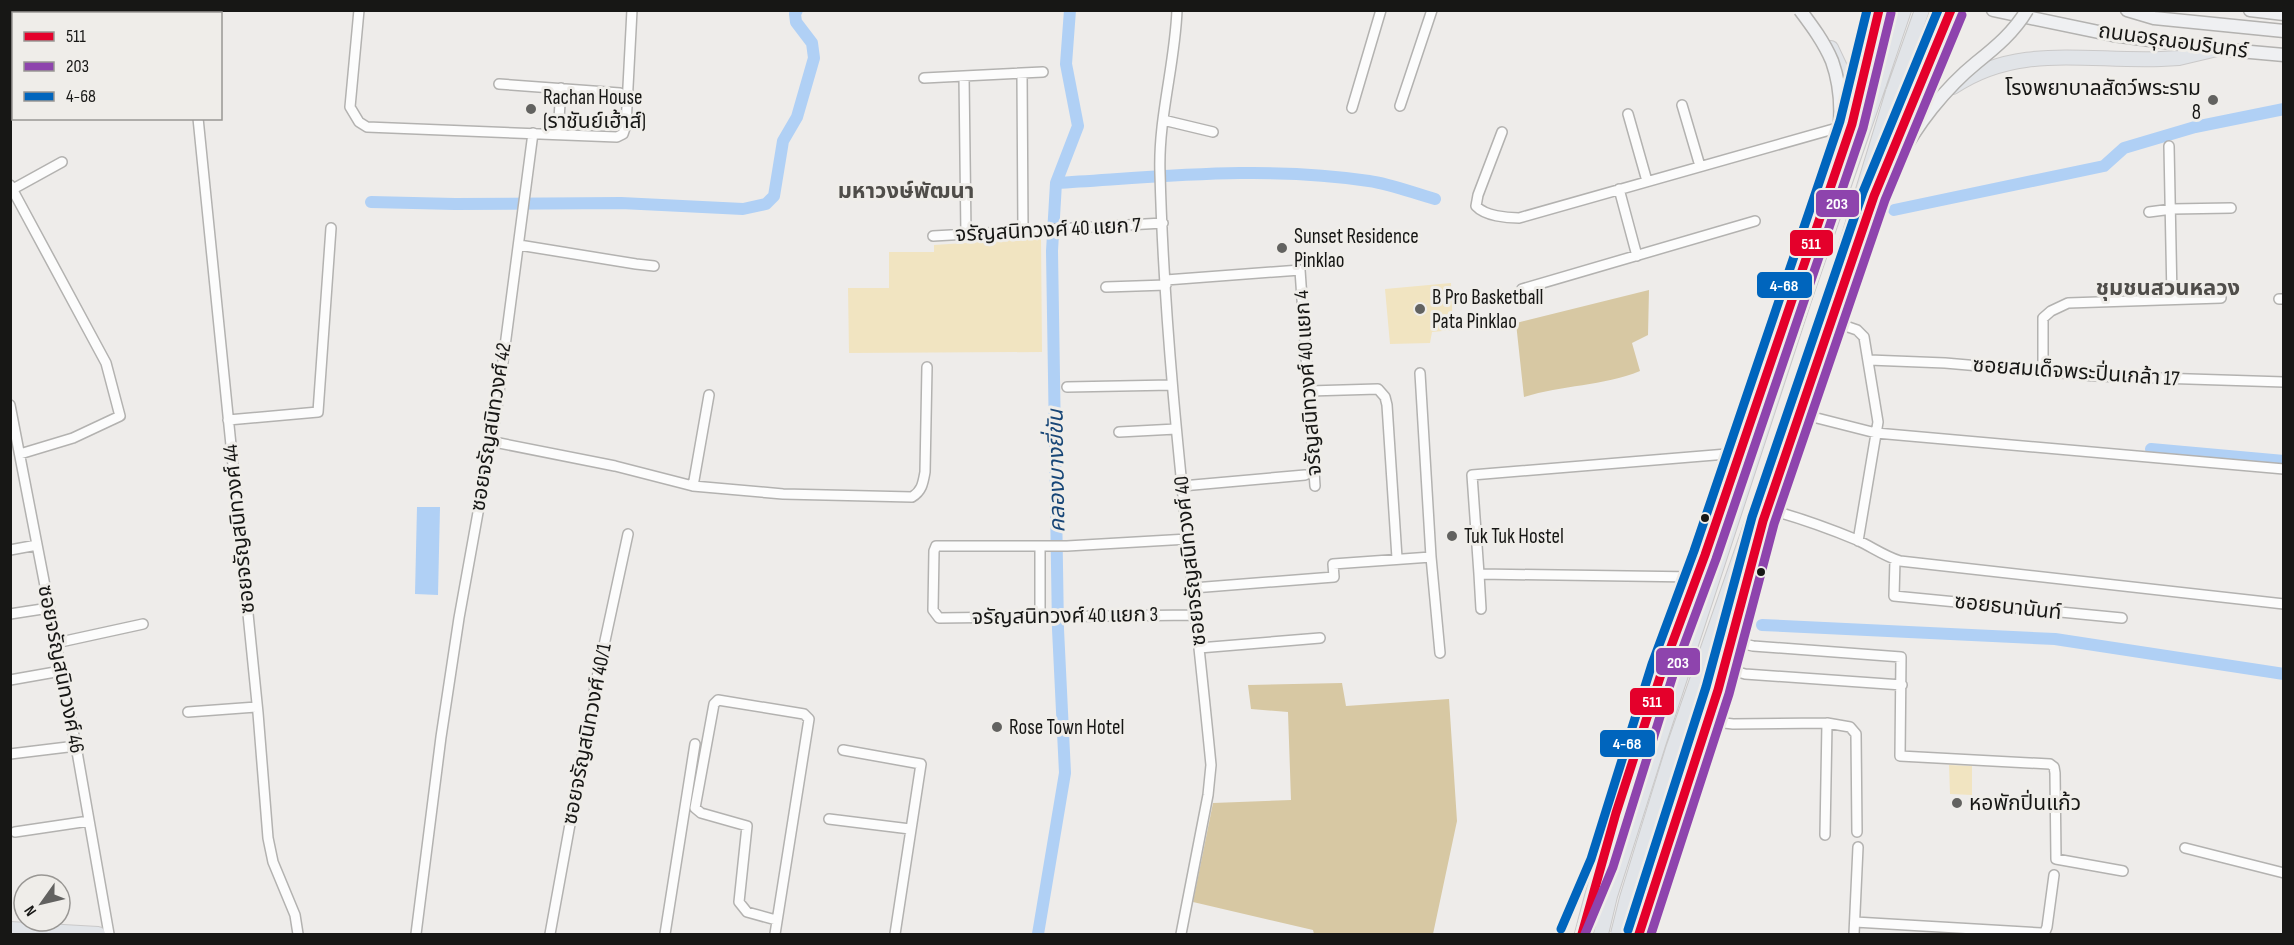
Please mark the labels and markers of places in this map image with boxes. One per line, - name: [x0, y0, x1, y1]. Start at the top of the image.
- place label: โรงพยาบาลสัตว์พระราม 8: [2005, 76, 2201, 125]
- place label: Rachan House (ราชันย์เฮ้าส์): [543, 85, 646, 134]
- marker: โรงพยาบาลสัตว์พระราม 8: [2206, 93, 2220, 107]
- marker: Rachan House (ราชันย์เฮ้าส์): [524, 102, 538, 116]
- place label: Sunset Residence Pinklao: [1294, 224, 1419, 273]
- marker: Sunset Residence Pinklao: [1275, 241, 1289, 255]
- place label: B Pro Basketball Pata Pinklao: [1432, 285, 1543, 334]
- marker: B Pro Basketball Pata Pinklao: [1413, 302, 1427, 316]
- unlabelled marker: [1699, 512, 1711, 524]
- place label: Tuk Tuk Hostel: [1464, 524, 1564, 549]
- marker: Tuk Tuk Hostel: [1445, 529, 1459, 543]
- unlabelled marker: [1755, 566, 1767, 578]
- place label: Rose Town Hotel: [1009, 715, 1124, 740]
- marker: Rose Town Hotel: [990, 720, 1004, 734]
- place label: หอพักปิ่นแก้ว: [1969, 789, 2081, 816]
- marker: หอพักปิ่นแก้ว: [1950, 796, 1964, 810]

